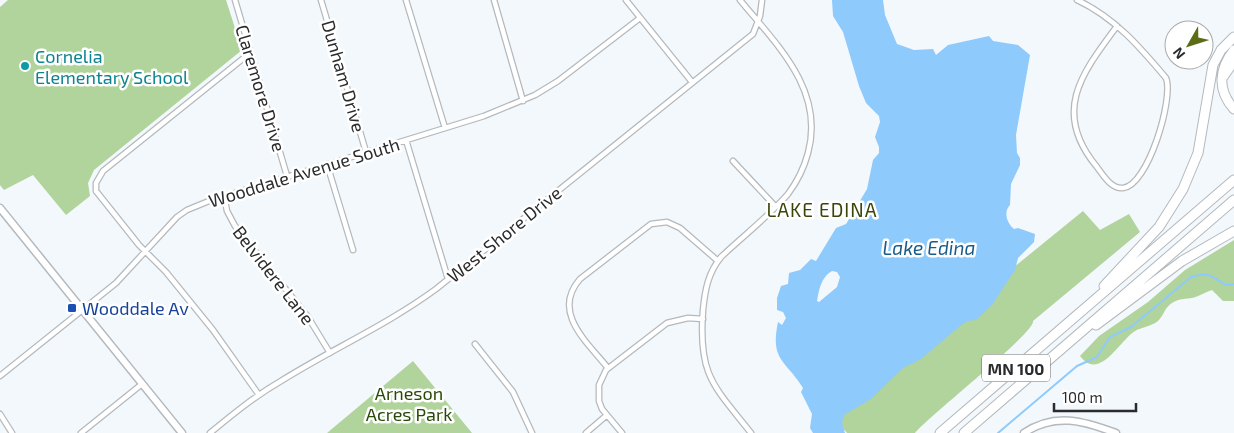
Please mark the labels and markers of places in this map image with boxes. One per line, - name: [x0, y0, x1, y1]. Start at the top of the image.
- place label: Cornelia Elementary School: [35, 45, 189, 88]
- marker: Cornelia Elementary School: [19, 60, 31, 72]
- place label: Wooddale Av: [82, 297, 189, 319]
- marker: Wooddale Av: [66, 302, 78, 314]

